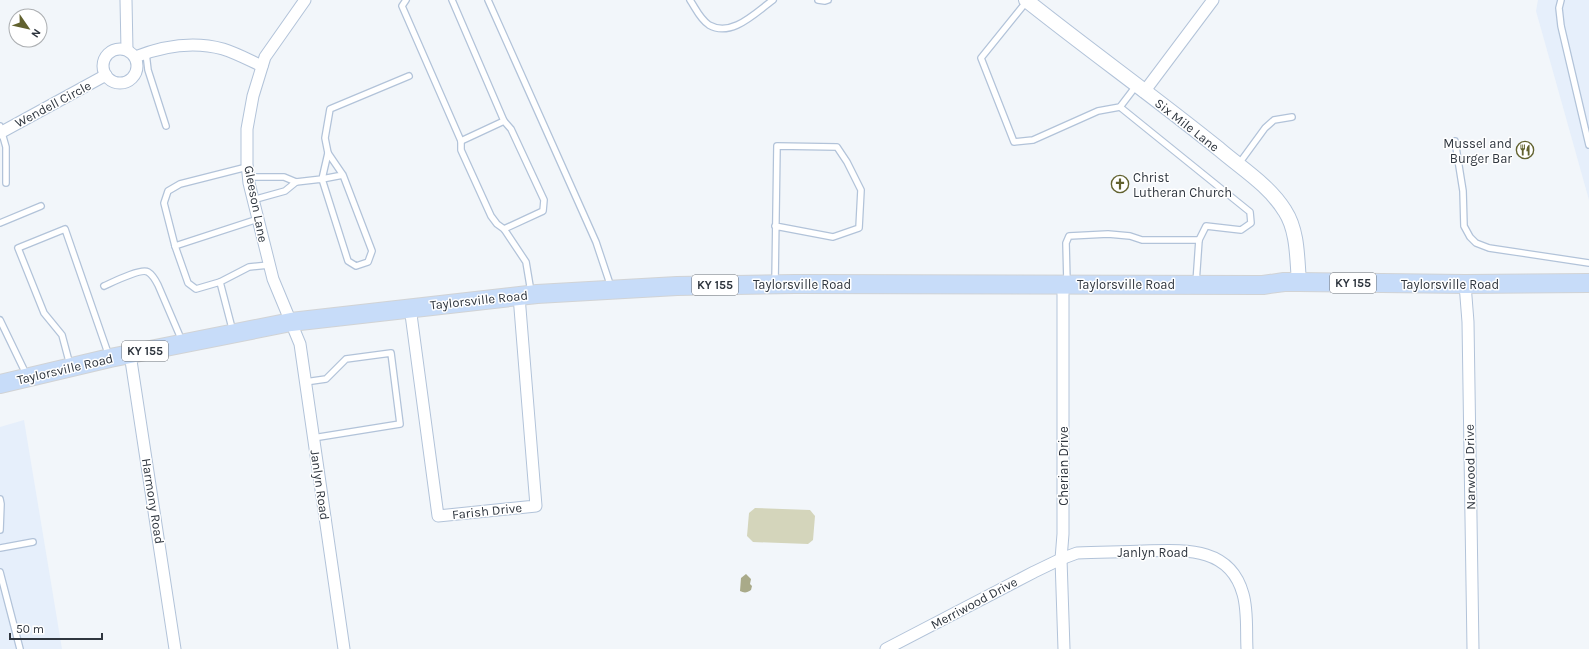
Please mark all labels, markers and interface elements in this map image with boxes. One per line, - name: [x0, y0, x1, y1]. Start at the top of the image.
- north arrow: [8, 8, 48, 48]
- text: N: [28, 26, 43, 40]
- street label: Wendell Circle: [12, 78, 94, 130]
- street label: Six Mile Lane: [1152, 95, 1222, 155]
- place label: Mussel and Burger Bar: [1443, 136, 1512, 166]
- restaurant icon: Mussel and Burger Bar: [1515, 140, 1535, 160]
- street label: Gleeson Lane: [241, 164, 271, 244]
- place label: Christ Lutheran Church: [1133, 170, 1232, 200]
- church icon: Christ Lutheran Church: [1110, 174, 1130, 194]
- road number: KY 155: [1330, 273, 1376, 293]
- road number: KY 155: [692, 275, 738, 295]
- street label: Taylorsville Road: [753, 277, 851, 292]
- street label: Taylorsville Road: [1077, 277, 1175, 292]
- street label: Taylorsville Road: [1401, 277, 1499, 292]
- street label: Taylorsville Road: [429, 287, 529, 313]
- road number: KY 155: [122, 341, 168, 361]
- street label: Taylorsville Road: [15, 351, 115, 387]
- street label: Narwood Drive: [1462, 424, 1478, 510]
- street label: Cherian Drive: [1056, 426, 1071, 506]
- street label: Janlyn Road: [308, 449, 332, 521]
- street label: Harmony Road: [139, 457, 167, 545]
- street label: Farish Drive: [451, 500, 523, 522]
- street label: Janlyn Road: [1118, 545, 1188, 560]
- street label: Merriwood Drive: [928, 574, 1020, 632]
- scale bar: [10, 615, 102, 641]
- text: 50 m: [16, 622, 44, 636]

